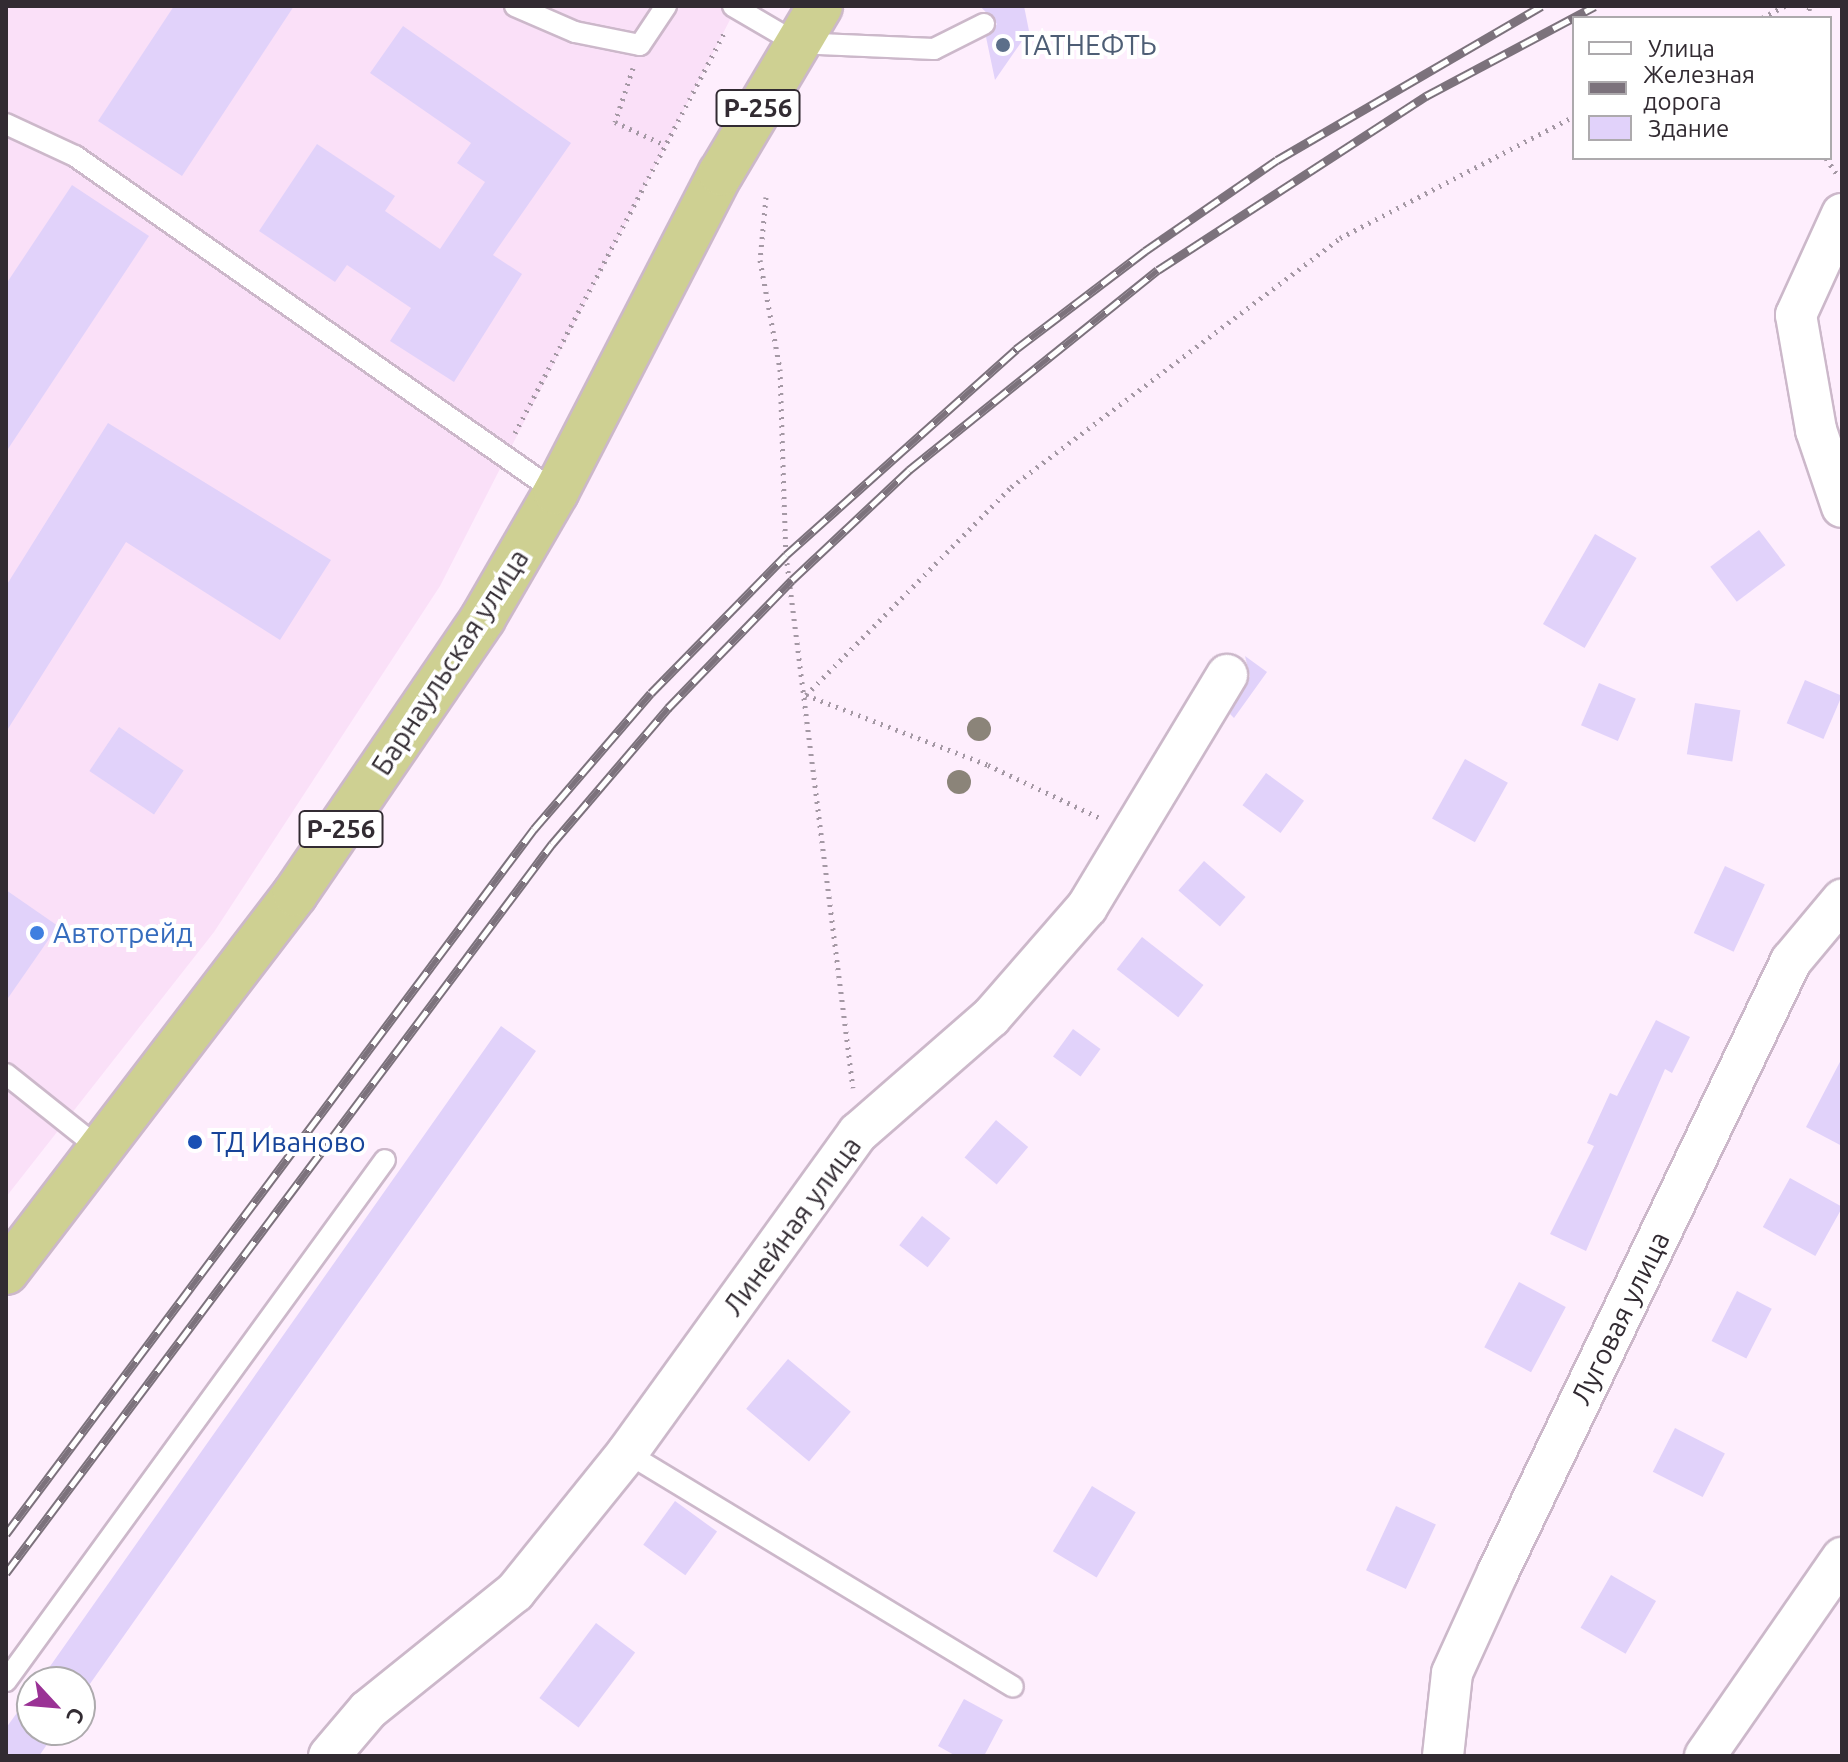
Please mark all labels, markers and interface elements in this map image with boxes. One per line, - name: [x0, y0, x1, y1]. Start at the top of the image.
- legend: [1572, 16, 1832, 160]
- place label: ТАТНЕФТЬ: [1019, 28, 1157, 62]
- text: Улица: [1648, 35, 1715, 62]
- marker: ТАТНЕФТЬ: [994, 36, 1012, 54]
- text: Железная дорога: [1643, 61, 1755, 115]
- road number: Р-256: [714, 86, 802, 130]
- text: Здание: [1648, 115, 1729, 142]
- street label: Барнаульская улица: [364, 543, 536, 781]
- road number: Р-256: [297, 807, 385, 851]
- place label: Автотрейд: [53, 916, 193, 950]
- marker: Автотрейд: [28, 924, 46, 942]
- place label: ТД Иваново: [211, 1125, 366, 1159]
- street label: Линейная улица: [716, 1130, 868, 1322]
- marker: ТД Иваново: [186, 1133, 204, 1151]
- street label: Луговая улица: [1564, 1226, 1676, 1410]
- north arrow: [16, 1666, 96, 1746]
- text: С: [62, 1704, 91, 1728]

